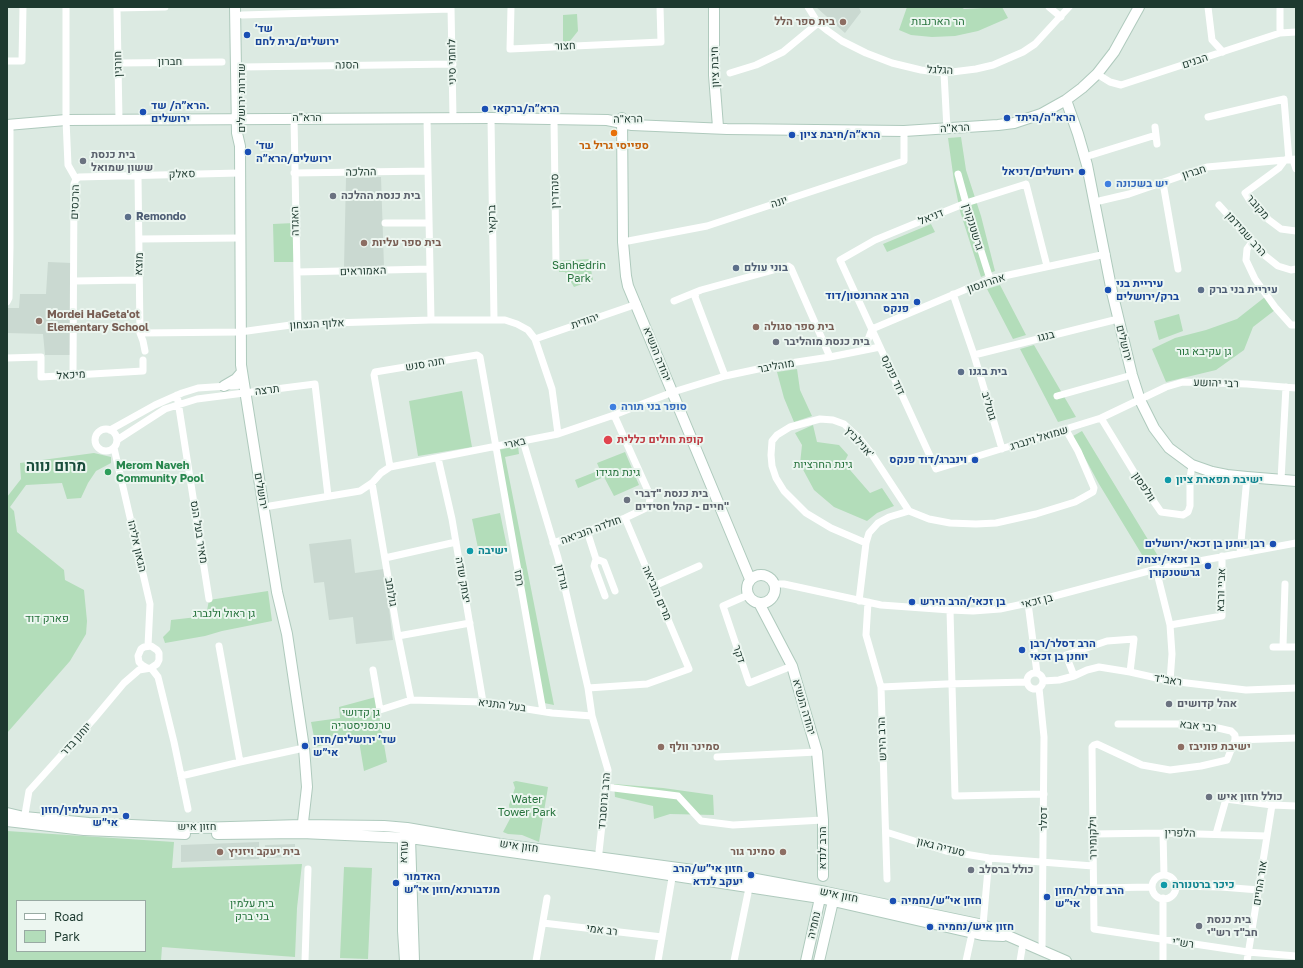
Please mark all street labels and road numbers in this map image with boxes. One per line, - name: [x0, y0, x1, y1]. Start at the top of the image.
- street label: לוחמי סיני: [445, 39, 459, 85]
- street label: חצור: [554, 39, 576, 53]
- street label: חיבת ציון: [708, 46, 722, 88]
- street label: חורגין: [111, 51, 125, 77]
- street label: הבנים: [1180, 51, 1210, 71]
- street label: חברון: [158, 55, 182, 69]
- street label: הסנה: [335, 58, 359, 72]
- street label: שדרות ירושלים: [235, 63, 249, 133]
- street label: הגלגל: [927, 63, 953, 77]
- street label: הרא"ה: [292, 111, 322, 125]
- street label: הרא"ה: [613, 112, 643, 126]
- street label: הרא"ה: [940, 121, 970, 135]
- street label: חברון: [1180, 162, 1208, 182]
- street label: ההלכה: [345, 165, 377, 179]
- street label: סאלק: [169, 167, 195, 181]
- street label: סנהדרין: [548, 173, 562, 209]
- street label: הרכסים: [68, 184, 82, 220]
- street label: מקובר: [1244, 192, 1272, 222]
- street label: יונה: [769, 193, 789, 211]
- street label: גרשטנקורן: [960, 202, 986, 252]
- street label: ברקאי: [485, 205, 499, 233]
- street label: האגדה: [288, 206, 302, 236]
- street label: דניאל: [917, 206, 945, 228]
- street label: הרב שמידמן: [1223, 209, 1269, 259]
- street label: מוצא: [132, 252, 146, 276]
- street label: האמוראים: [340, 264, 386, 278]
- street label: אהרונסון: [965, 270, 1007, 296]
- street label: יהודית: [569, 310, 601, 332]
- street label: אלוף הנצחון: [289, 316, 345, 332]
- street label: ירושלים: [1113, 324, 1135, 362]
- street label: יהודה הנשיא: [640, 325, 674, 383]
- street label: בנגו: [1036, 328, 1056, 344]
- street label: דוד פנקס: [878, 353, 908, 397]
- street label: חנה סנש: [404, 354, 446, 374]
- street label: מוהליבר: [757, 356, 795, 376]
- street label: מיכאל: [56, 367, 86, 383]
- street label: רבי יהושע: [1193, 376, 1239, 390]
- street label: תרצה: [254, 382, 280, 398]
- street label: גוטליב: [979, 390, 999, 422]
- street label: שמואל וינברג: [1008, 423, 1070, 453]
- street label: אנילביץ': [842, 424, 876, 460]
- street label: בארי: [503, 434, 527, 452]
- street label: וולפסון: [1129, 470, 1159, 504]
- street label: ירושלים: [251, 472, 271, 510]
- street label: מאיר בעל הנס: [188, 500, 210, 564]
- street label: חולדה הנביאה: [559, 513, 623, 547]
- street label: הגאון אליהו: [125, 519, 149, 573]
- street label: יצחק שדה: [452, 556, 474, 604]
- street label: גורדון: [553, 563, 571, 591]
- street label: מרים הנביאה: [639, 563, 675, 623]
- street label: אביי ורבא: [1214, 568, 1228, 612]
- street label: רמז: [511, 569, 527, 587]
- street label: גולומב: [382, 577, 400, 607]
- street label: בן זכאי: [1020, 591, 1054, 611]
- street label: דקר: [730, 643, 748, 665]
- street label: ראב"ד: [1153, 671, 1183, 689]
- street label: יהודה הנשיא: [790, 678, 818, 736]
- street label: בעל התניא: [477, 696, 527, 714]
- street label: הרב הירש: [875, 717, 889, 761]
- street label: רבי אבא: [1179, 717, 1217, 735]
- street label: יוחנן בדר: [58, 720, 94, 758]
- street label: הרב גרוסברד: [595, 772, 613, 830]
- street label: דסלר: [1037, 807, 1051, 831]
- street label: וילקומירר: [1086, 816, 1100, 860]
- street label: חזון איש: [178, 820, 216, 834]
- street label: הלפרין: [1164, 826, 1196, 840]
- street label: הרב לנדא: [816, 827, 830, 869]
- street label: סעדיה גאון: [915, 835, 967, 859]
- street label: חזון איש: [499, 837, 539, 855]
- street label: עזרא: [397, 840, 411, 864]
- street label: אור החיים: [1250, 860, 1270, 906]
- street label: חזון איש: [819, 885, 859, 905]
- street label: נחמיה: [804, 910, 824, 940]
- street label: רב אמי: [586, 922, 618, 938]
- street label: רש"י: [1171, 935, 1195, 951]

